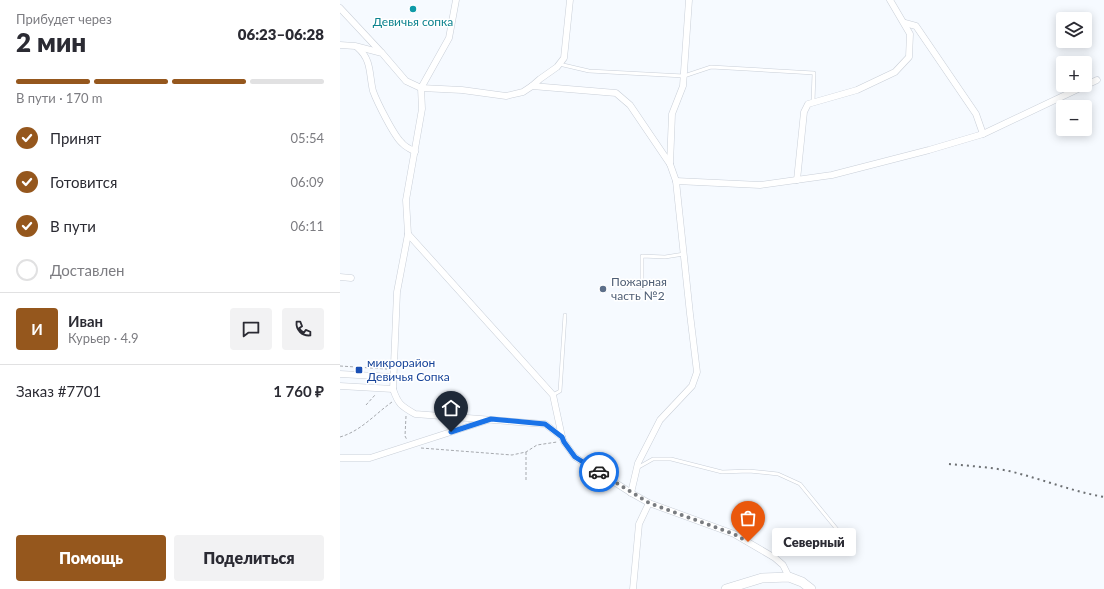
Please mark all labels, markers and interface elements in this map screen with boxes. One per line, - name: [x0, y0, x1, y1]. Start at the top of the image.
- marker: Девичья сопка: [408, 4, 418, 14]
- text: Прибудет через: [16, 11, 112, 27]
- map controls: [1056, 12, 1092, 136]
- button: layers: [1056, 12, 1092, 48]
- place label: Девичья сопка: [373, 14, 453, 29]
- text: 06:23–06:28: [238, 25, 324, 43]
- text: 2 мин: [16, 26, 86, 58]
- button: +: [1056, 56, 1092, 92]
- text: В пути · 170 m: [16, 90, 102, 106]
- button: −: [1056, 100, 1092, 136]
- icon: check: [16, 127, 38, 149]
- text: Принят: [50, 129, 101, 147]
- text: 05:54: [291, 130, 324, 146]
- icon: check: [16, 171, 38, 193]
- text: Готовится: [50, 173, 117, 191]
- text: 06:09: [291, 174, 324, 190]
- icon: check: [16, 215, 38, 237]
- text: В пути: [50, 217, 96, 235]
- text: 06:11: [291, 218, 324, 234]
- text: Доставлен: [50, 261, 125, 279]
- place label: Пожарная часть №2: [611, 274, 667, 303]
- marker: Пожарная часть №2: [598, 284, 608, 294]
- button: chat: [230, 308, 272, 350]
- button: phone: [282, 308, 324, 350]
- text: Иван: [68, 312, 103, 330]
- text: И: [31, 320, 43, 338]
- text: Курьер · 4.9: [68, 330, 139, 346]
- place label: микрорайон Девичья Сопка: [367, 355, 450, 384]
- marker: микрорайон Девичья Сопка: [354, 365, 364, 375]
- text: Заказ #7701: [16, 382, 101, 400]
- text: 1 760 ₽: [273, 382, 324, 400]
- pin: [434, 391, 468, 432]
- icon: home: [440, 397, 462, 419]
- courier: [579, 452, 619, 492]
- icon: car: [588, 461, 610, 483]
- pin: [731, 501, 765, 542]
- icon: bag: [737, 507, 759, 529]
- callout: Северный: [772, 528, 856, 556]
- text: Северный: [783, 534, 845, 550]
- button: Помощь: [16, 535, 166, 581]
- button: Поделиться: [174, 535, 324, 581]

